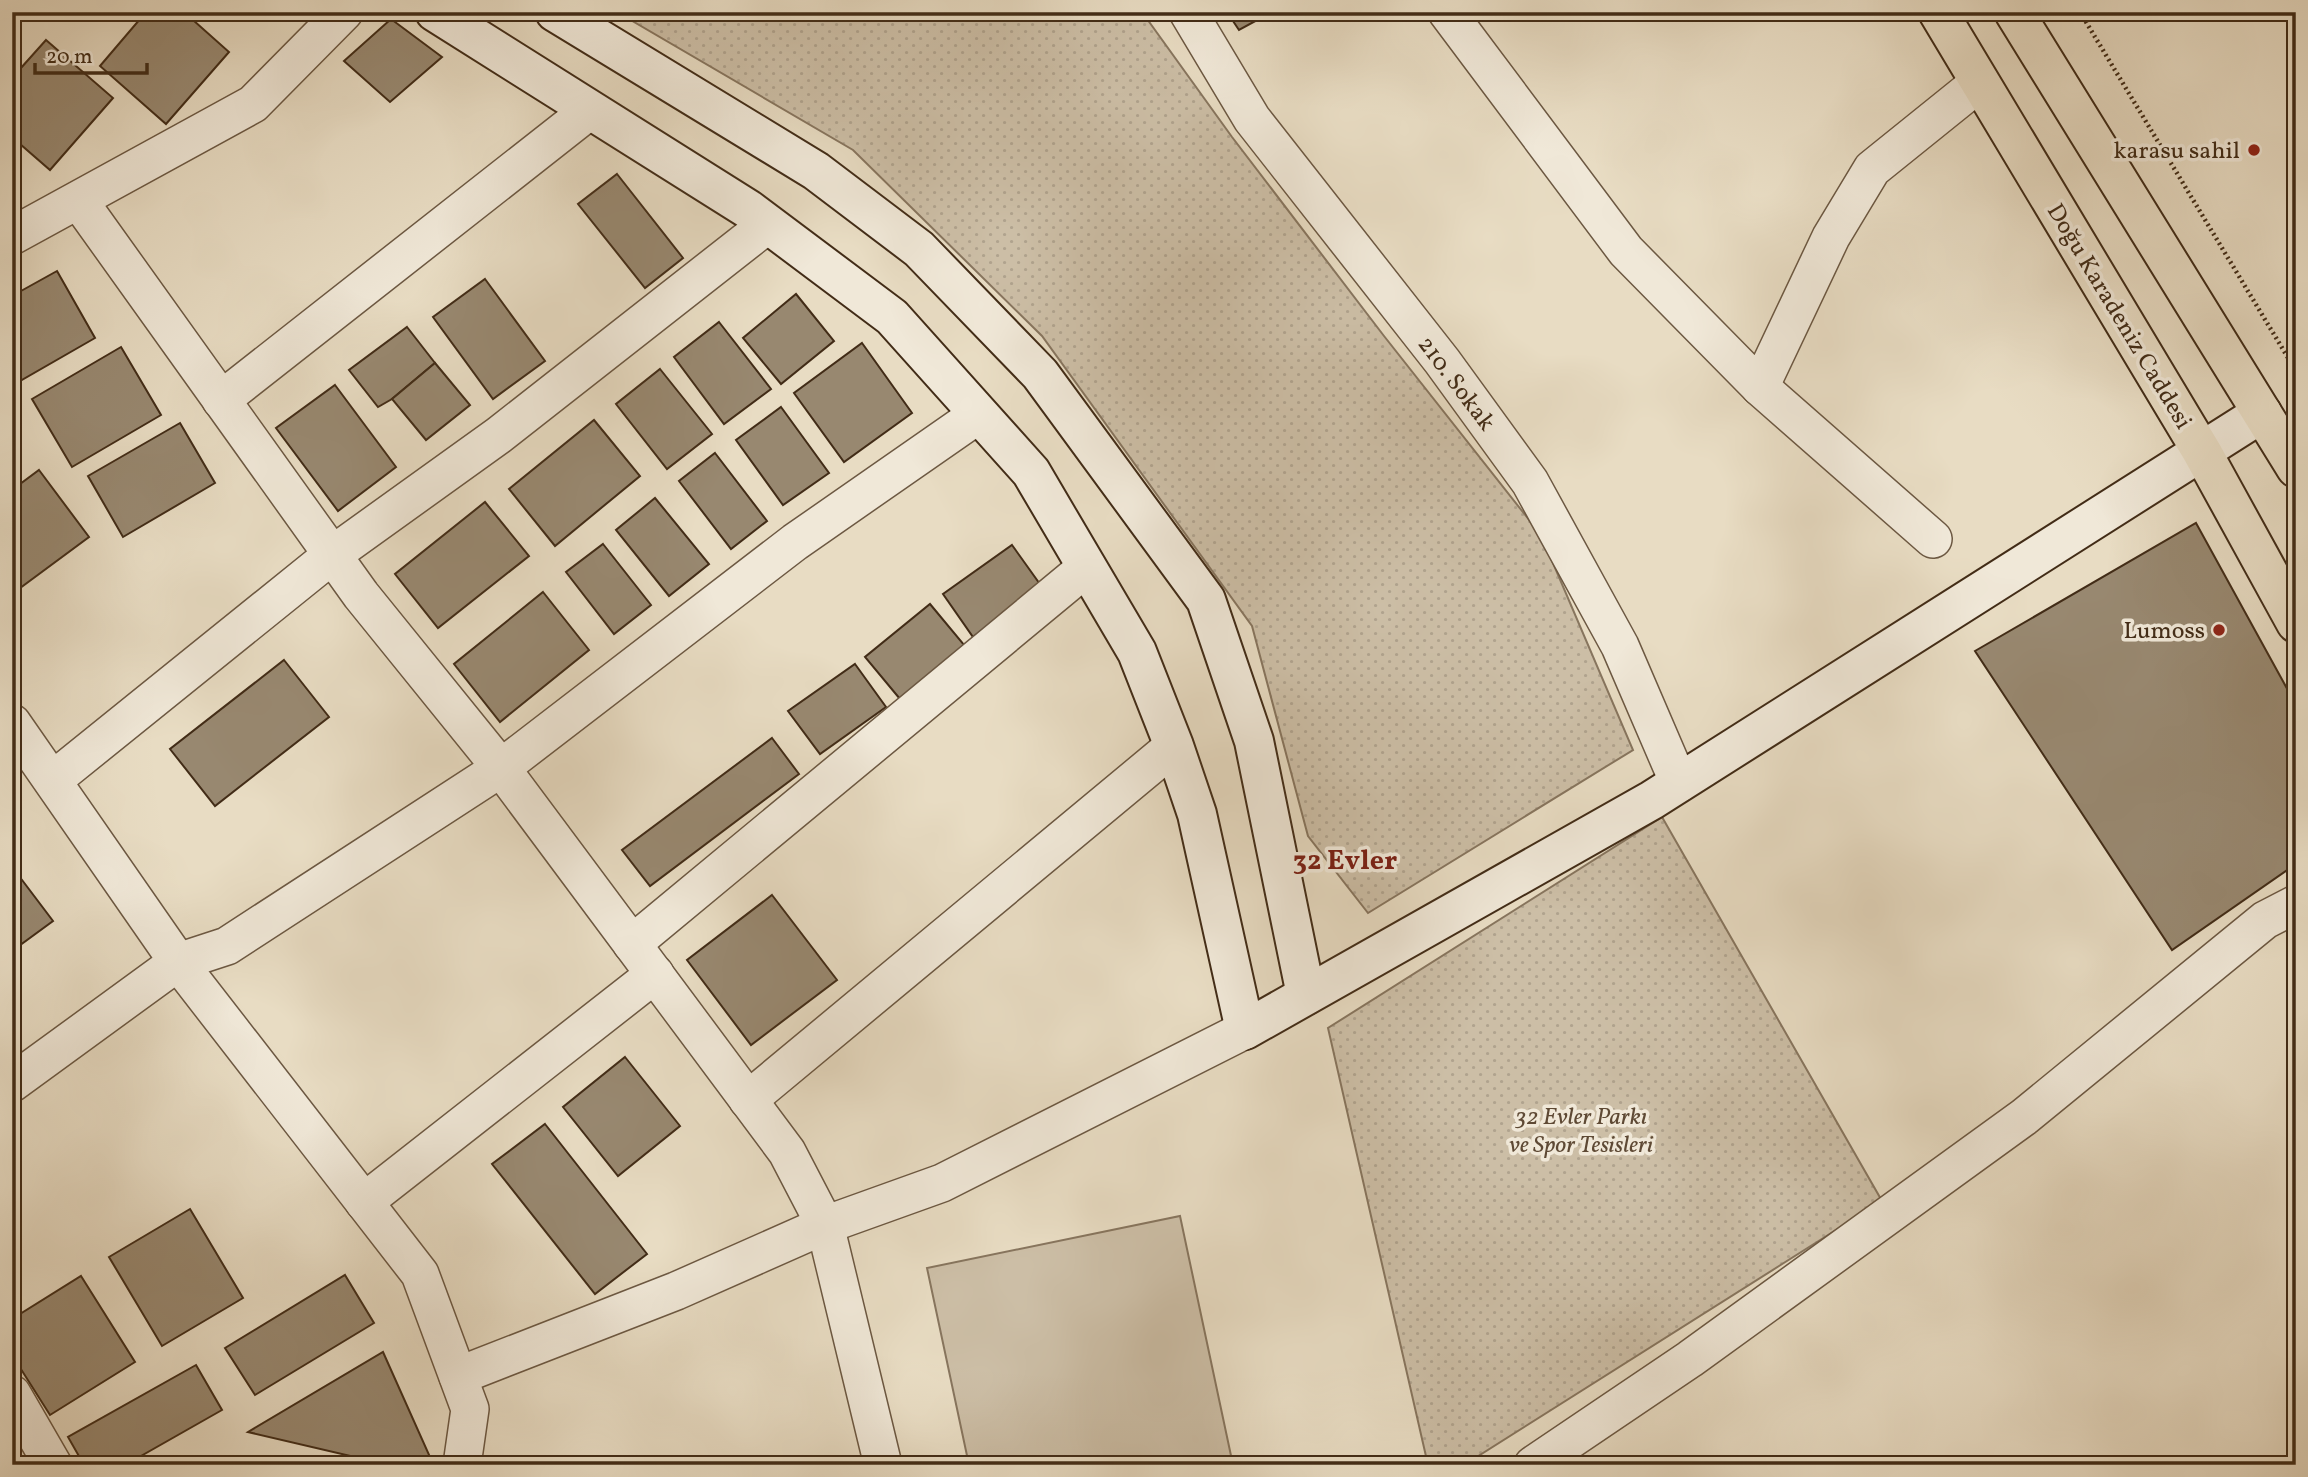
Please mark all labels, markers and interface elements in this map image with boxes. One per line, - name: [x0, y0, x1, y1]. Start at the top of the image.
- scale bar: [35, 32, 147, 76]
- text: 20 m: [46, 43, 92, 72]
- place label: karasu sahil: [2113, 135, 2240, 169]
- marker: karasu sahil: [2246, 142, 2262, 158]
- street label: Doğu Karadeniz Caddesi: [2037, 198, 2199, 436]
- street label: 210. Sokak: [1408, 330, 1502, 439]
- place label: Lumoss: [2123, 615, 2205, 649]
- marker: Lumoss: [2211, 622, 2227, 638]
- district label: 32 Evler: [1293, 842, 1397, 881]
- park label: 32 Evler Parkı ve Spor Tesisleri: [1509, 1101, 1654, 1163]

